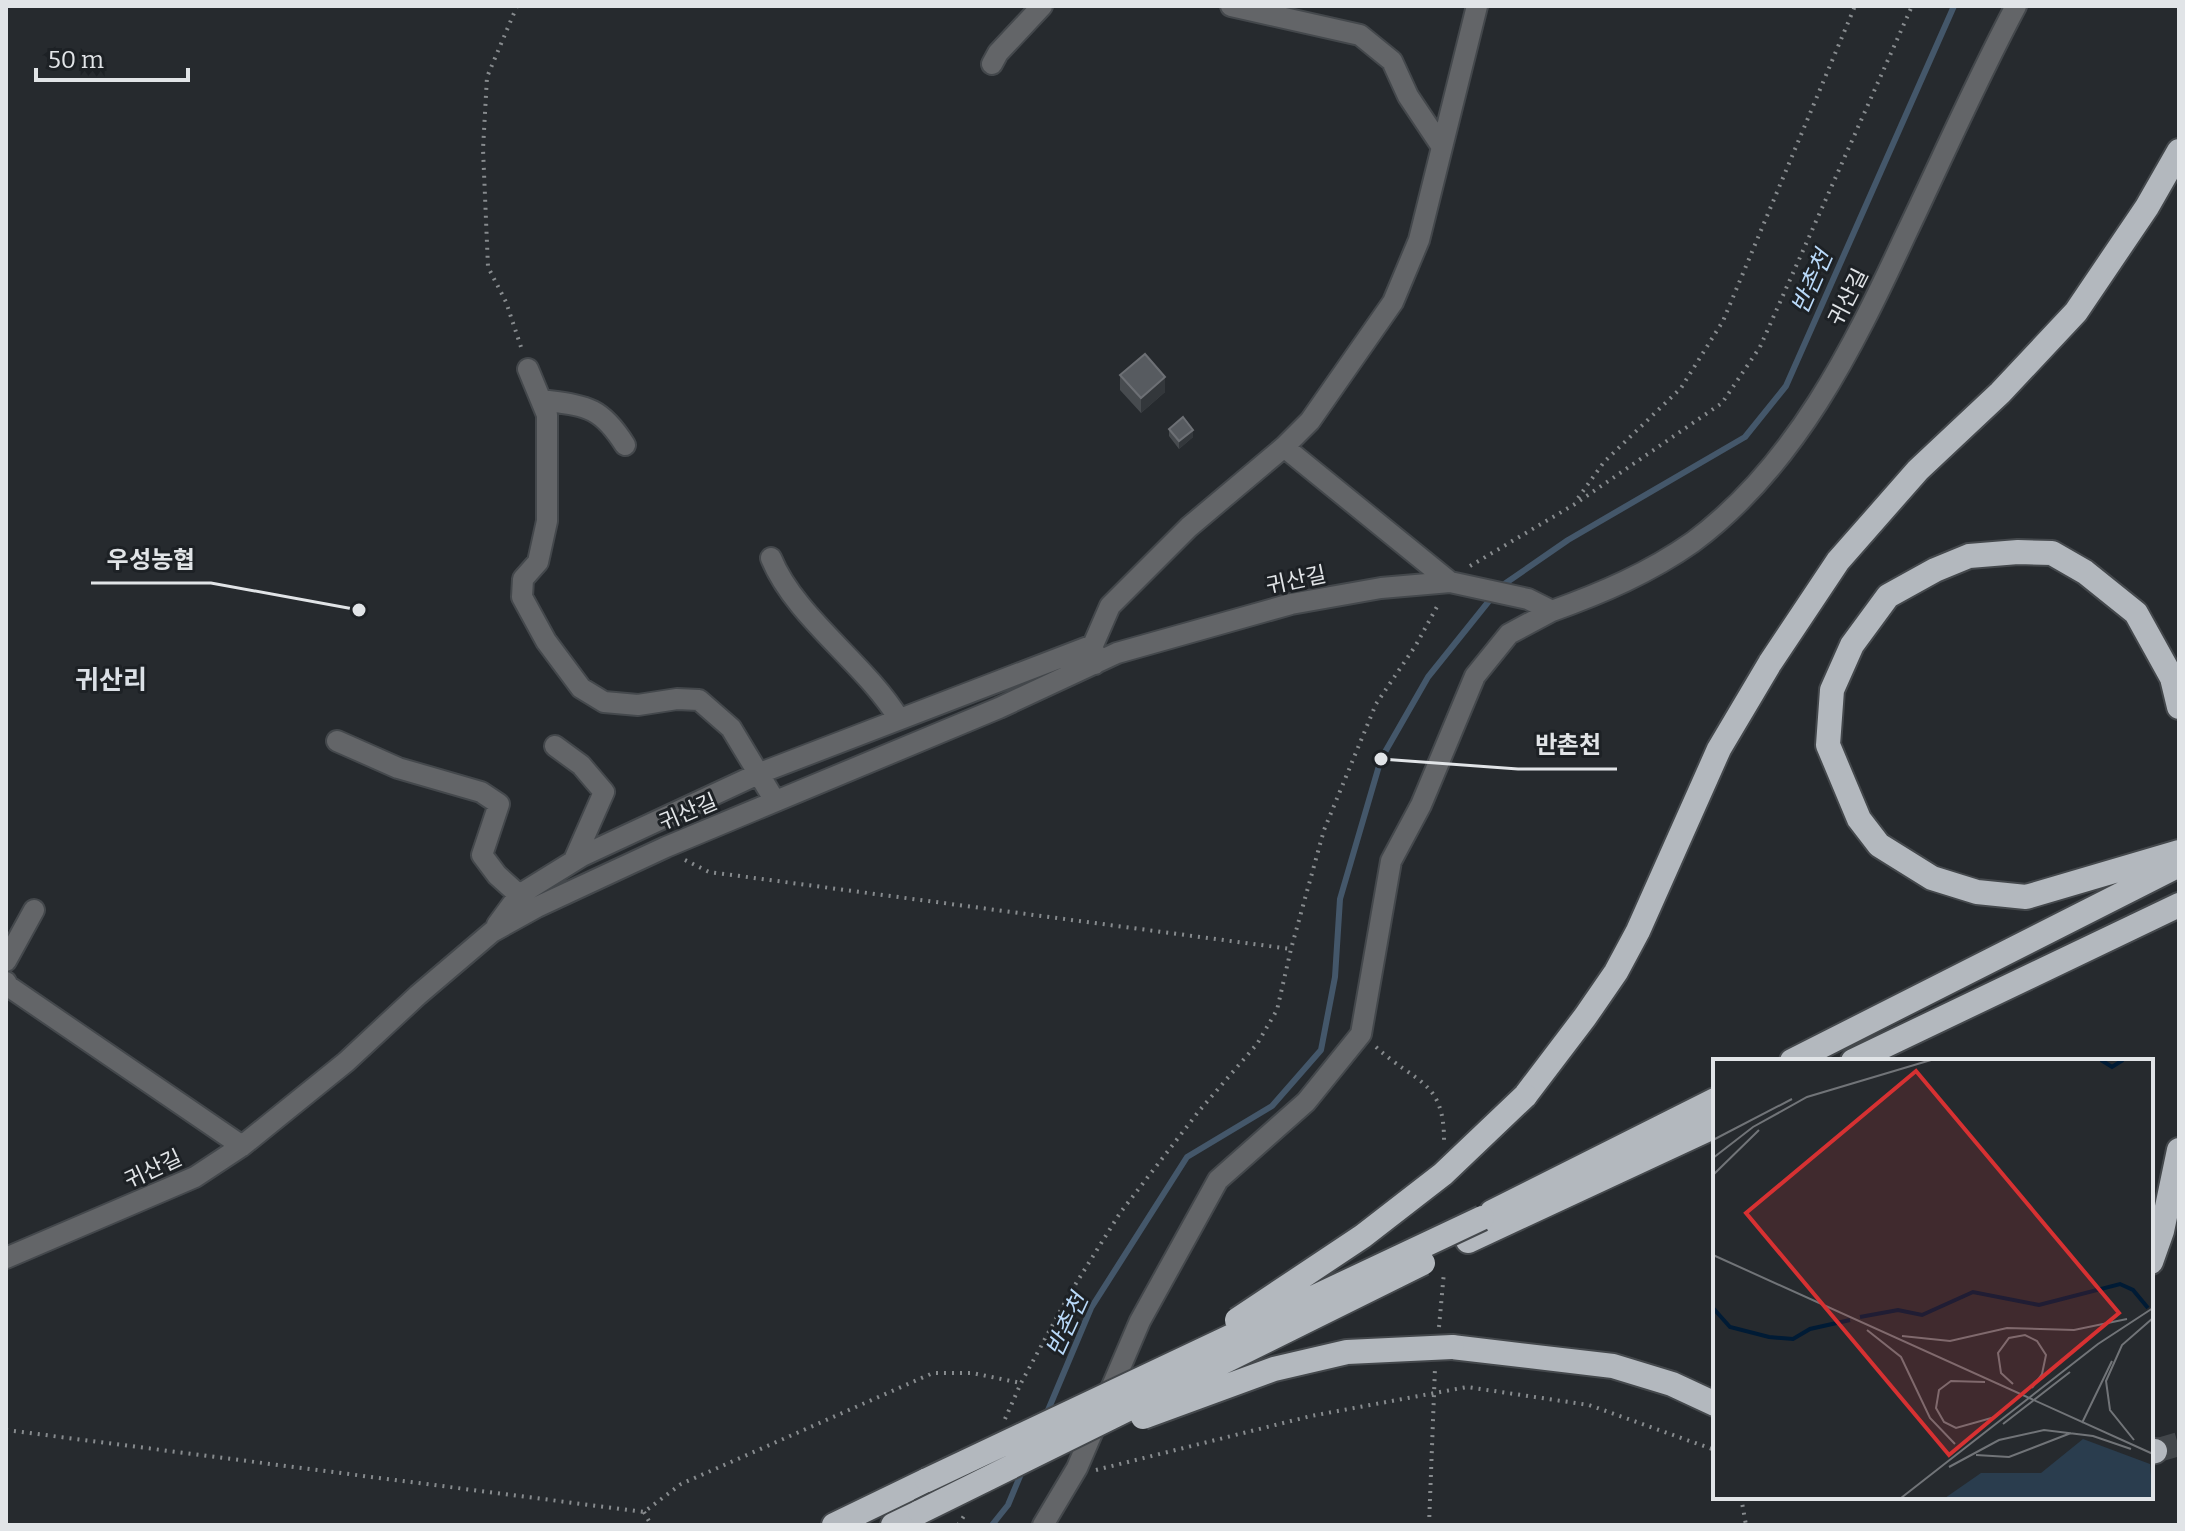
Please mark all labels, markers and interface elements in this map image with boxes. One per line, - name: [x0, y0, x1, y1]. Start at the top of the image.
- scale bar: [36, 32, 188, 82]
- text: 50 m: [48, 46, 104, 74]
- water label: 반촌천: [1786, 243, 1839, 318]
- street label: 귀산길: [1822, 264, 1874, 330]
- callout: 우성농협: [91, 535, 211, 583]
- text: 우성농협: [107, 546, 195, 574]
- street label: 귀산길: [1263, 560, 1329, 600]
- district label: 귀산리: [75, 665, 147, 696]
- callout: 반촌천: [1518, 721, 1617, 769]
- text: 반촌천: [1535, 731, 1601, 759]
- street label: 귀산길: [655, 788, 721, 836]
- inset map: [1713, 1059, 2153, 1499]
- street label: 귀산길: [120, 1144, 186, 1194]
- water label: 반촌천: [1040, 1286, 1095, 1361]

